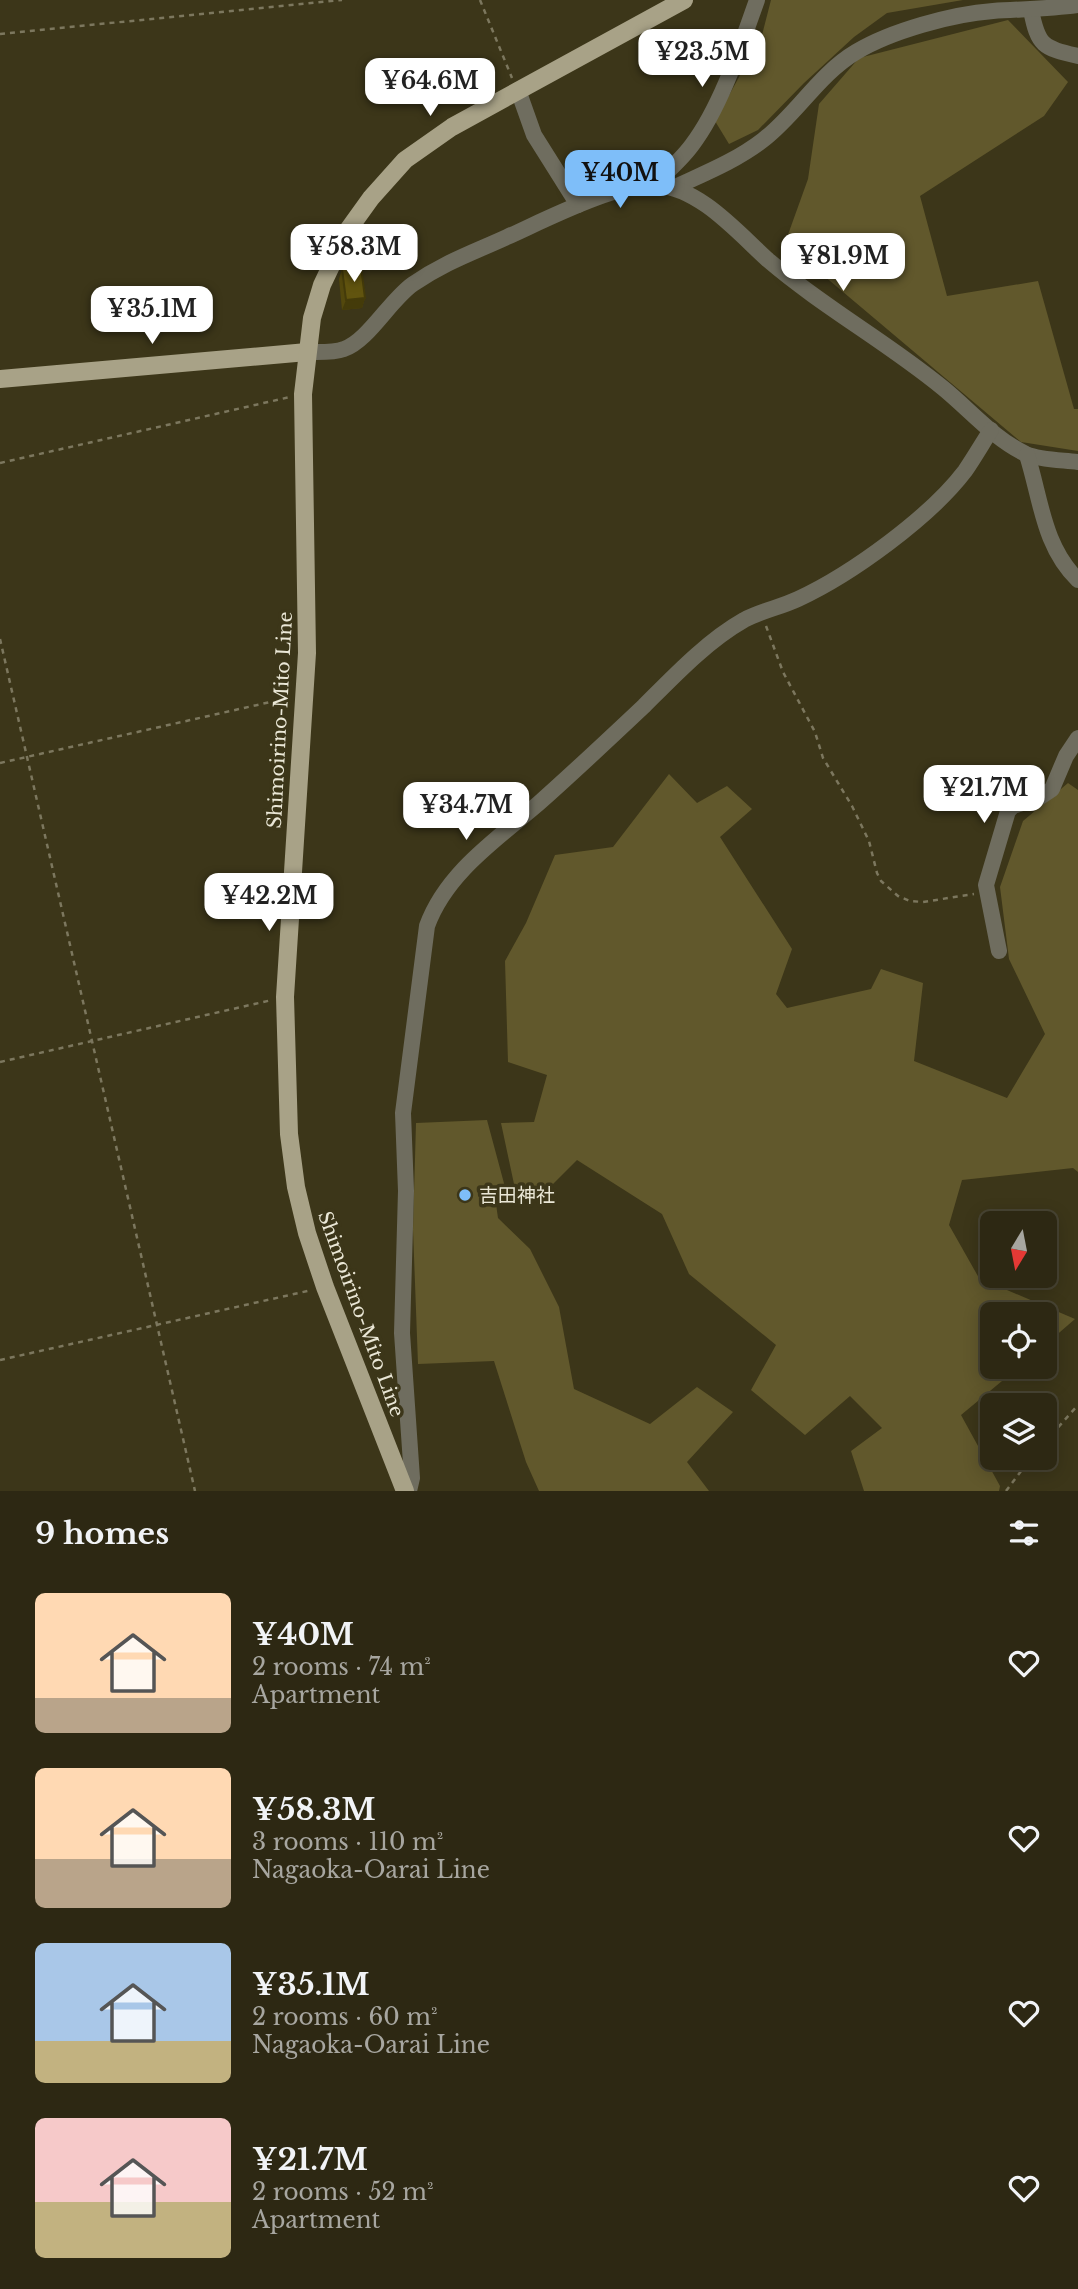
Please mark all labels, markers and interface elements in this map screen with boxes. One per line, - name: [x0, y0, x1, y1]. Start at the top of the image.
- pin: ¥23.5M: [645, 29, 759, 89]
- text: ¥23.5M: [654, 38, 750, 66]
- pin: ¥64.6M: [373, 58, 487, 118]
- text: ¥64.6M: [381, 67, 479, 95]
- pin: ¥40M: [579, 150, 661, 210]
- text: ¥40M: [581, 159, 659, 187]
- pin: ¥58.3M: [297, 224, 411, 284]
- text: ¥58.3M: [307, 233, 401, 261]
- pin: ¥81.9M: [786, 233, 900, 293]
- text: ¥81.9M: [797, 242, 889, 270]
- pin: ¥35.1M: [95, 286, 209, 346]
- text: ¥35.1M: [107, 295, 197, 323]
- street label: Shimoirino-Mito Line: [263, 611, 297, 829]
- pin: ¥21.7M: [927, 766, 1041, 825]
- text: ¥21.7M: [940, 774, 1028, 802]
- pin: ¥34.7M: [409, 782, 523, 842]
- text: ¥34.7M: [419, 791, 513, 819]
- pin: ¥42.2M: [212, 874, 326, 933]
- text: ¥42.2M: [220, 882, 318, 910]
- place label: 吉田神社: [479, 1184, 555, 1207]
- marker: 吉田神社: [457, 1187, 473, 1203]
- street label: Shimoirino-Mito Line: [313, 1208, 409, 1420]
- north arrow: [980, 1211, 1057, 1288]
- map controls: [980, 1211, 1057, 1470]
- button: locate: [980, 1302, 1057, 1379]
- button: layers: [980, 1393, 1057, 1470]
- icon: filters: [1005, 1514, 1043, 1552]
- text: 9 homes: [35, 1515, 169, 1552]
- text: ¥40M: [252, 1616, 354, 1653]
- icon: home: [91, 1621, 175, 1705]
- icon: heart: [1005, 1644, 1043, 1682]
- text: 2 rooms · 74 m²: [252, 1653, 431, 1681]
- text: Apartment: [252, 1681, 380, 1709]
- text: ¥58.3M: [252, 1791, 376, 1828]
- icon: home: [91, 1796, 175, 1880]
- icon: heart: [1005, 1819, 1043, 1857]
- text: 3 rooms · 110 m²: [252, 1828, 443, 1856]
- text: Nagaoka-Oarai Line: [252, 1856, 490, 1884]
- text: ¥35.1M: [252, 1966, 370, 2003]
- icon: home: [91, 1971, 175, 2055]
- icon: heart: [1005, 1994, 1043, 2032]
- text: 2 rooms · 60 m²: [252, 2003, 438, 2031]
- text: Nagaoka-Oarai Line: [252, 2031, 490, 2059]
- text: ¥21.7M: [252, 2141, 368, 2178]
- icon: home: [91, 2146, 175, 2230]
- icon: heart: [1005, 2169, 1043, 2207]
- text: 2 rooms · 52 m²: [252, 2178, 434, 2206]
- text: Apartment: [252, 2206, 380, 2234]

